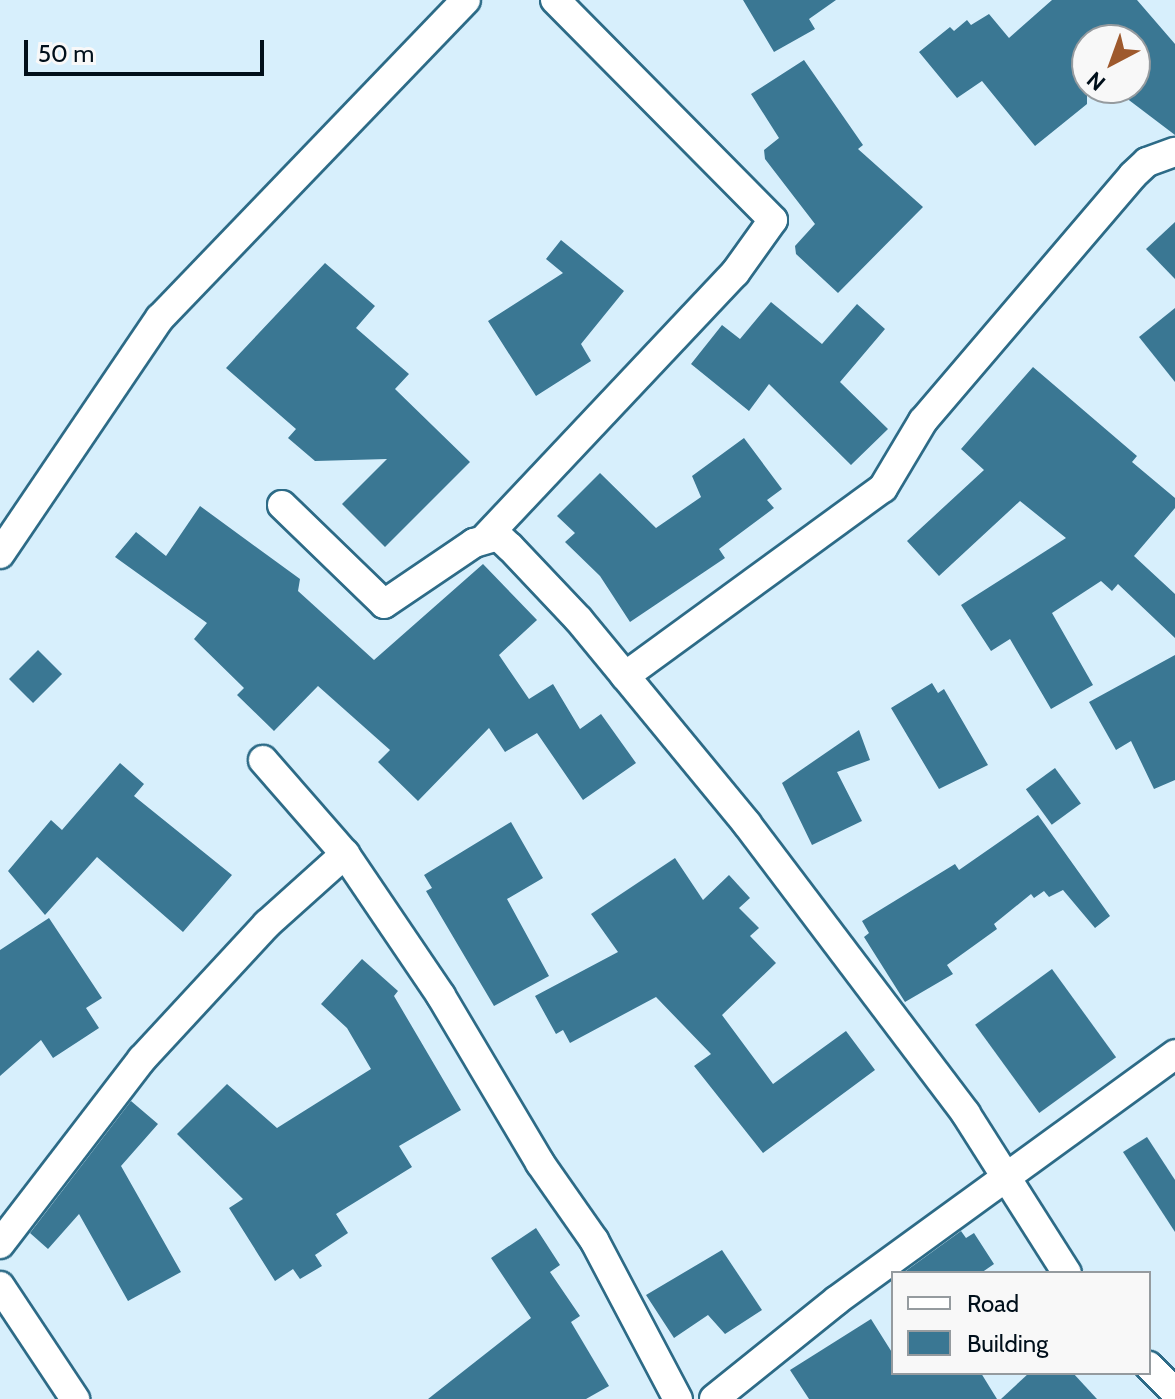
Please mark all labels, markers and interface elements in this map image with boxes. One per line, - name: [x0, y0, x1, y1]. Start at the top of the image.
- scale bar: [28, 24, 268, 74]
- north arrow: [1071, 24, 1151, 104]
- text: 50 m: [38, 39, 94, 68]
- text: N: [1082, 66, 1111, 96]
- legend: [891, 1271, 1151, 1375]
- text: Road: [967, 1289, 1019, 1318]
- text: Building: [967, 1329, 1048, 1358]

